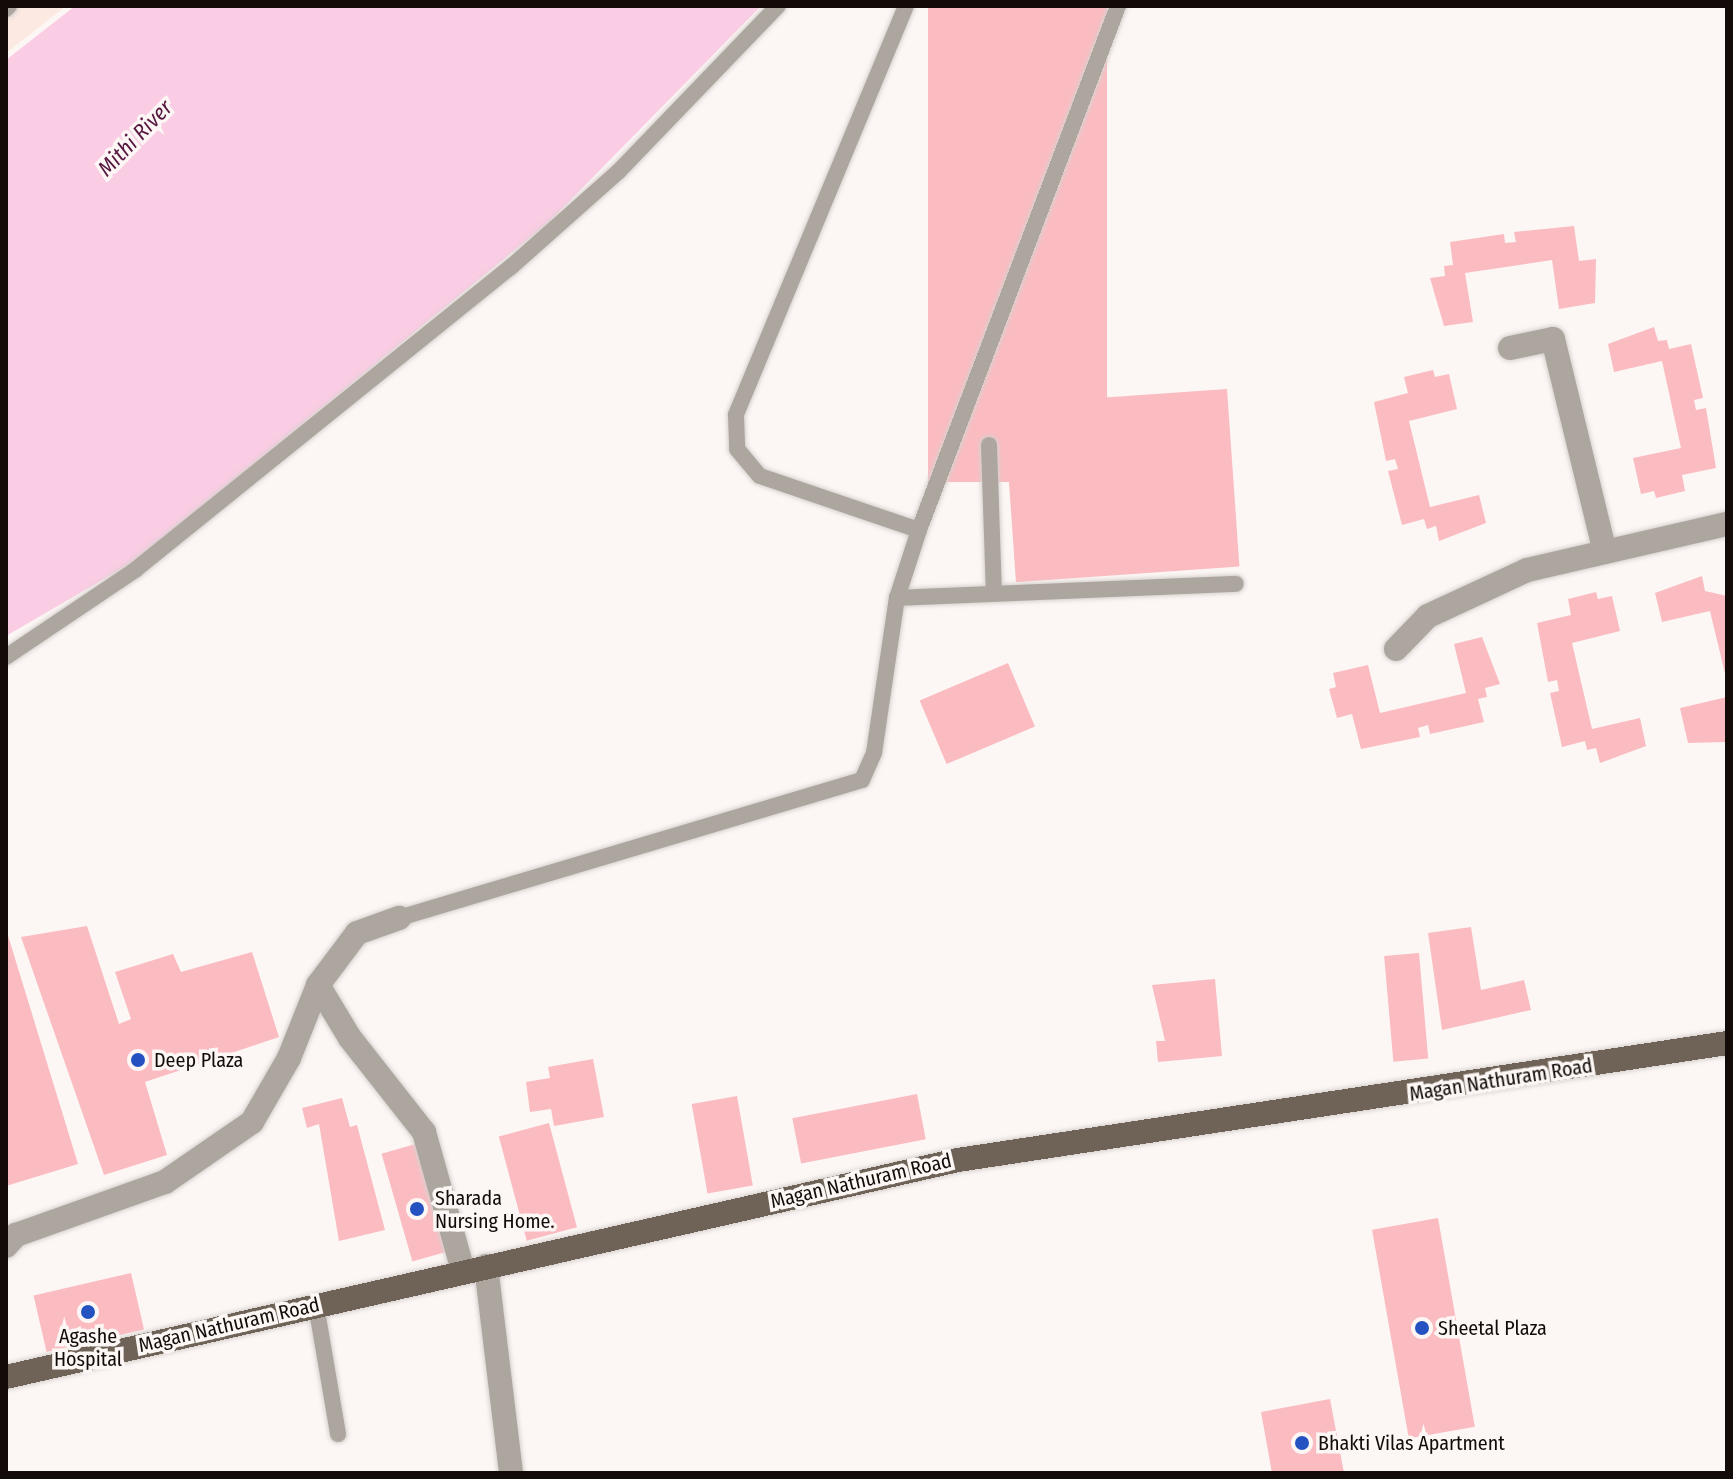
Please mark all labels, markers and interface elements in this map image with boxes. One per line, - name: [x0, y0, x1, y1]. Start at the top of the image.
- water label: Mithi River: [92, 94, 178, 182]
- place label: Deep Plaza: [154, 1048, 243, 1072]
- marker: Deep Plaza: [129, 1051, 147, 1069]
- street label: Magan Nathuram Road: [1408, 1054, 1594, 1106]
- street label: Magan Nathuram Road: [768, 1148, 954, 1214]
- place label: Sharada Nursing Home.: [435, 1186, 554, 1233]
- marker: Sharada Nursing Home.: [406, 1198, 428, 1220]
- street label: Magan Nathuram Road: [136, 1292, 322, 1358]
- marker: Agashe Hospital: [79, 1303, 97, 1321]
- place label: Sheetal Plaza: [1438, 1316, 1547, 1340]
- marker: Sheetal Plaza: [1413, 1319, 1431, 1337]
- place label: Agashe Hospital: [54, 1324, 122, 1371]
- place label: Bhakti Vilas Apartment: [1318, 1431, 1505, 1455]
- marker: Bhakti Vilas Apartment: [1293, 1434, 1311, 1452]

